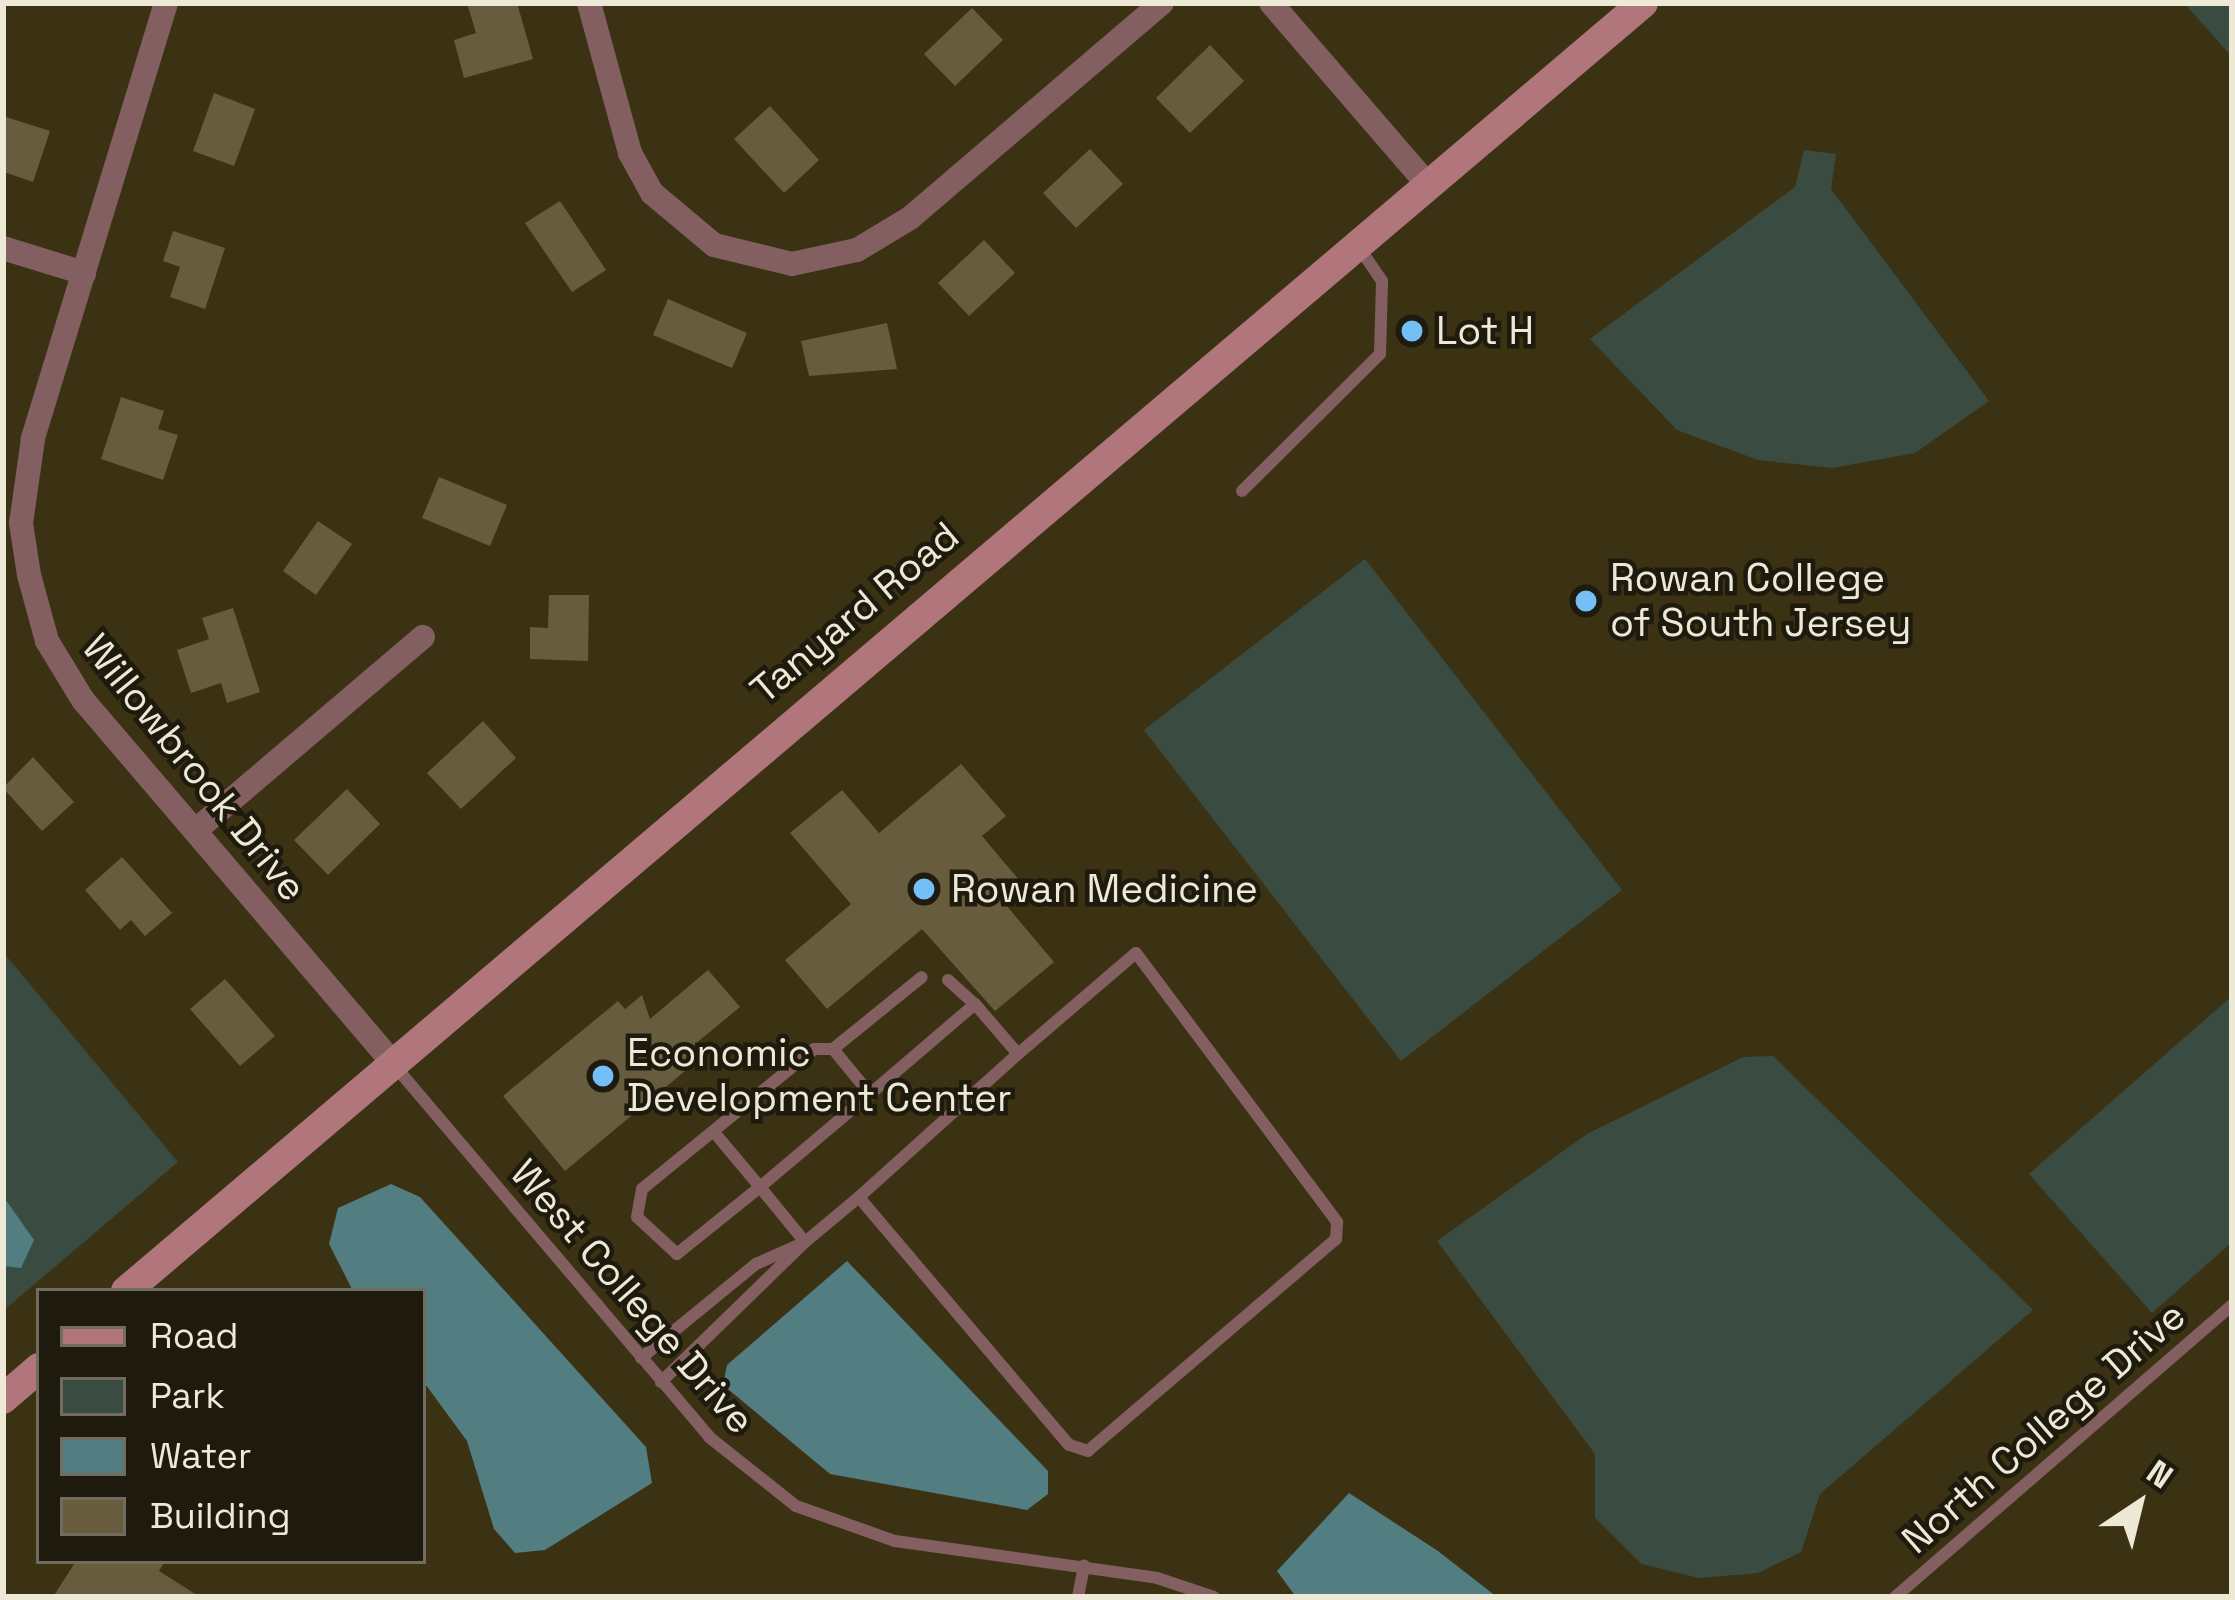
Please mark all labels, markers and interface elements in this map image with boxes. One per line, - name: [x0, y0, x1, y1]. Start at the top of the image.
- place label: Lot H: [1436, 308, 1534, 354]
- marker: Lot H: [1399, 318, 1425, 344]
- street label: Tanyard Road: [742, 513, 968, 713]
- place label: Rowan College of South Jersey: [1610, 556, 1911, 647]
- marker: Rowan College of South Jersey: [1573, 588, 1599, 614]
- street label: Willowbrook Drive: [72, 625, 316, 911]
- place label: Rowan Medicine: [951, 866, 1258, 912]
- marker: Rowan Medicine: [908, 873, 940, 905]
- place label: Economic Development Center: [627, 1031, 1012, 1122]
- marker: Economic Development Center: [590, 1063, 616, 1089]
- street label: West College Drive: [500, 1150, 764, 1444]
- legend: [36, 1288, 426, 1564]
- street label: North College Drive: [1893, 1292, 2195, 1564]
- text: Road: [150, 1313, 238, 1359]
- text: Park: [150, 1373, 225, 1419]
- text: Water: [150, 1433, 251, 1479]
- north arrow: [2079, 1444, 2199, 1564]
- text: Building: [150, 1493, 291, 1539]

